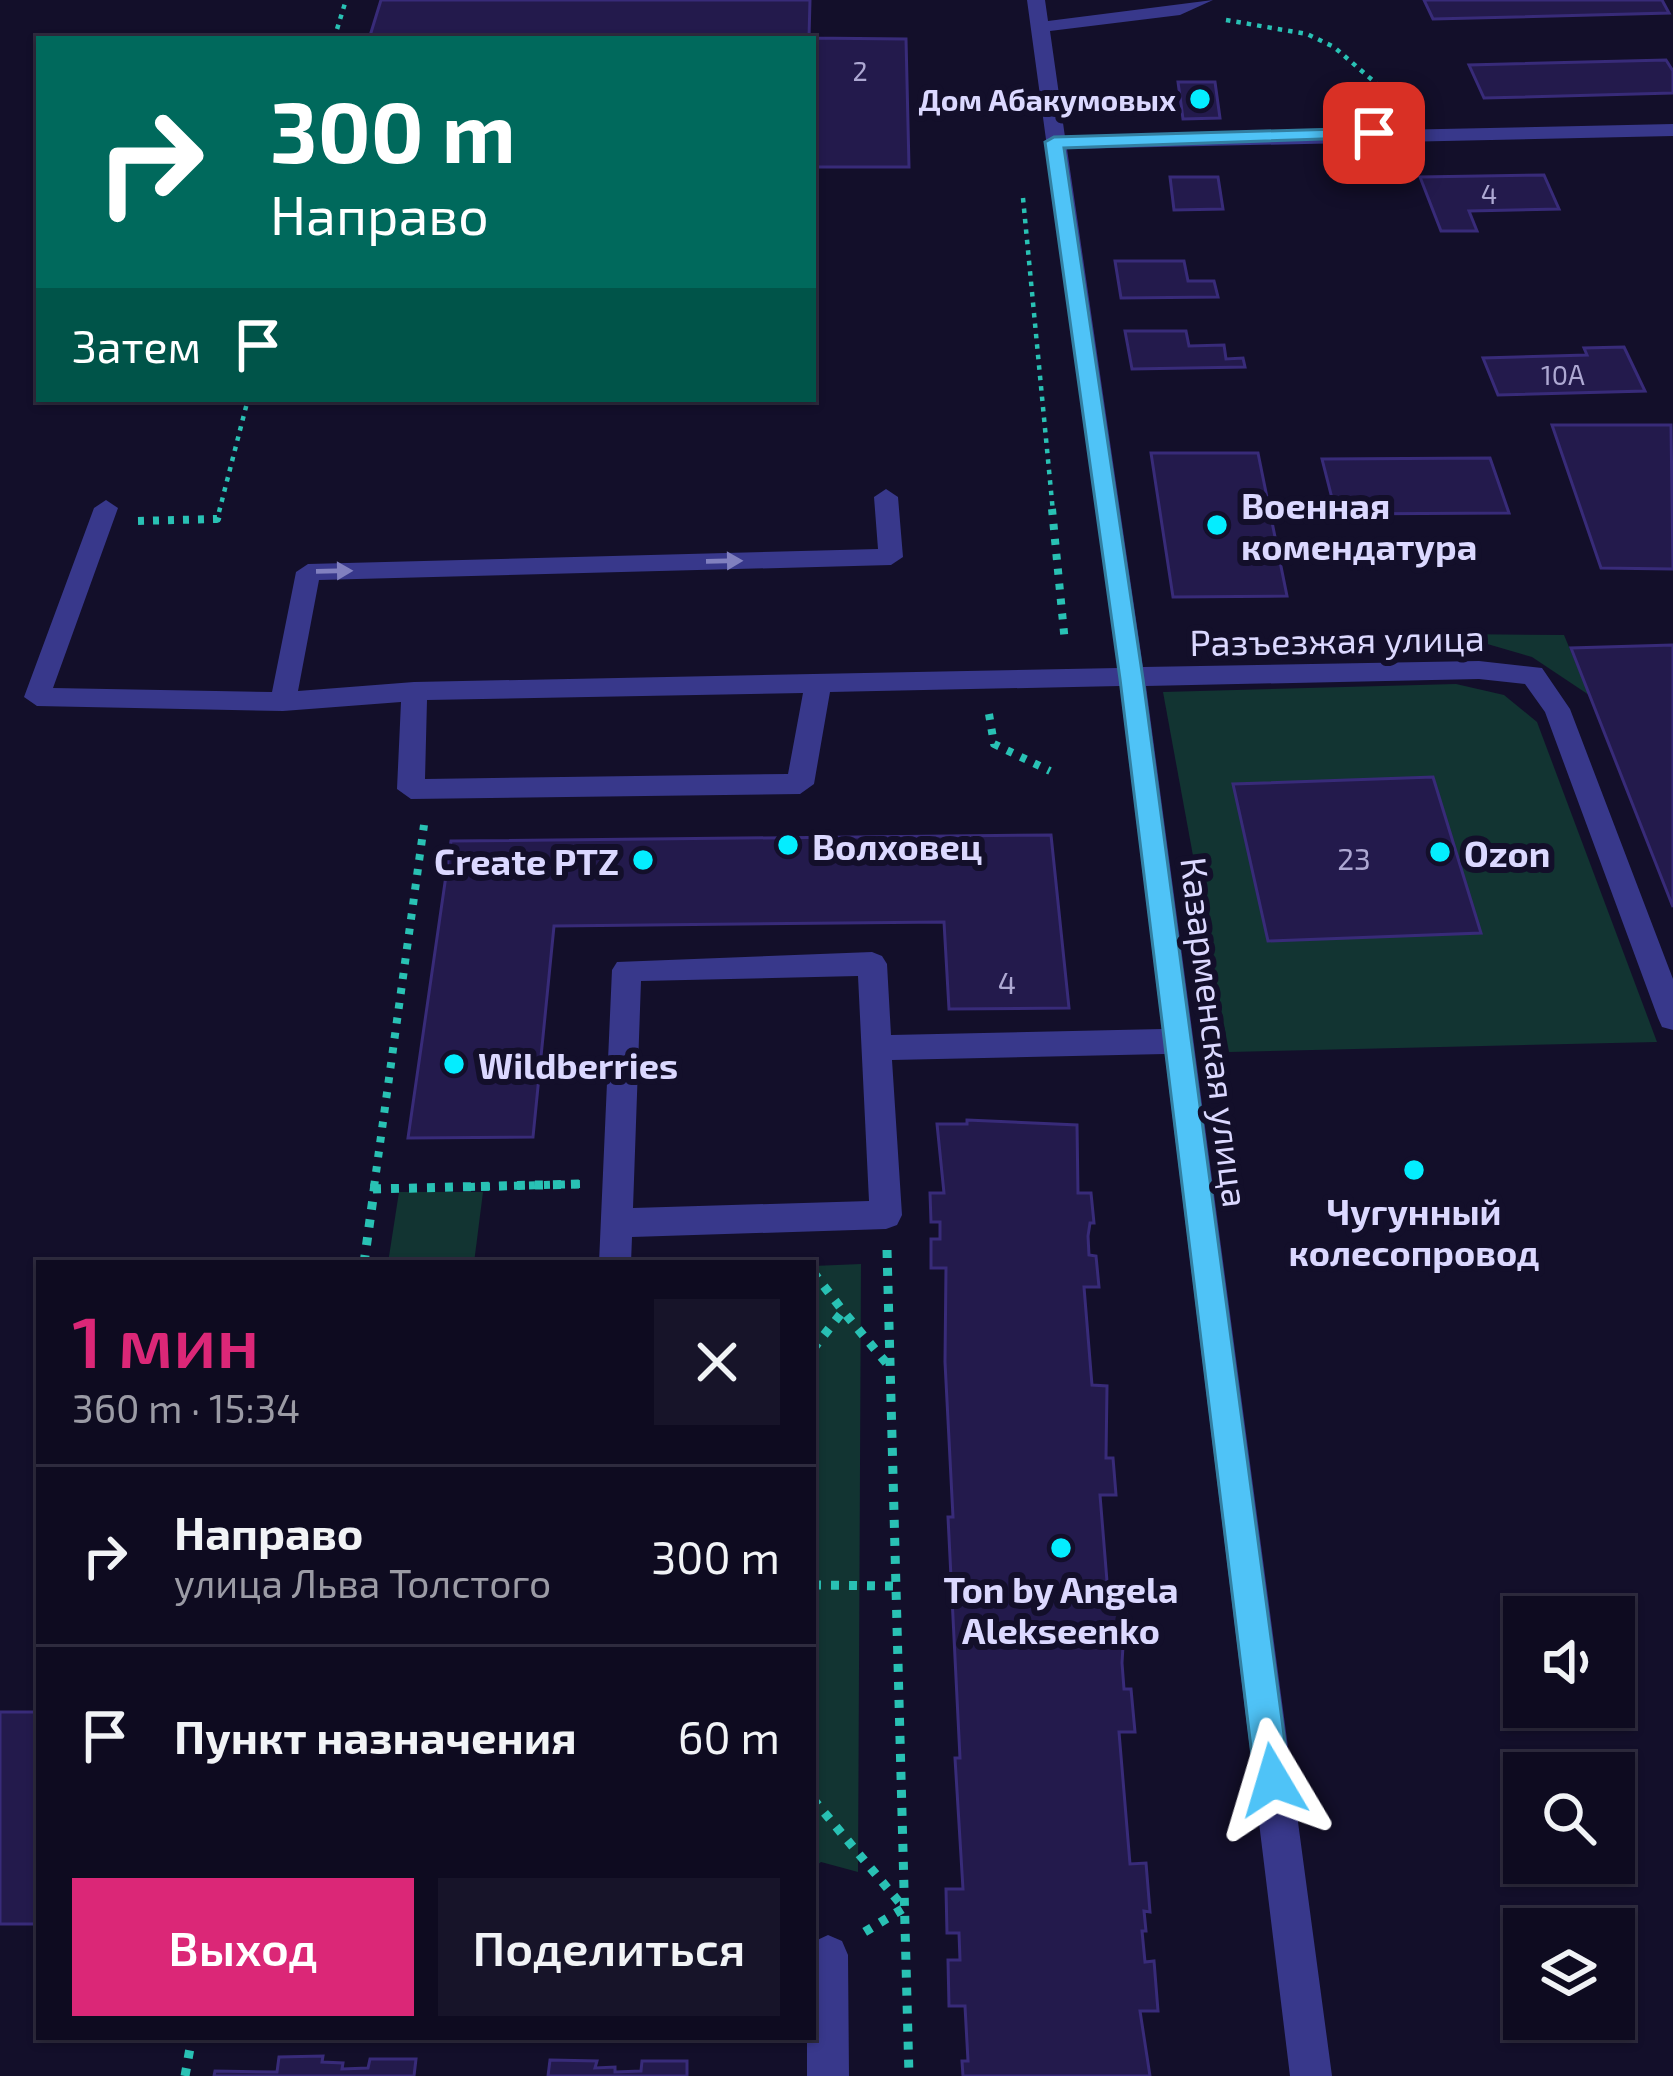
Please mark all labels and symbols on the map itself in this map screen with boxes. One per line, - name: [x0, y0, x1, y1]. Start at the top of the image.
- house number: 2: [852, 54, 868, 86]
- place label: Дом Абакумовых: [919, 81, 1176, 118]
- pin: [1323, 82, 1425, 184]
- marker: Дом Абакумовых: [1187, 86, 1213, 112]
- house number: 4: [1481, 177, 1497, 209]
- house number: 10А: [1541, 358, 1585, 390]
- place label: Военная комендатура: [1241, 483, 1477, 568]
- marker: Военная комендатура: [1204, 512, 1230, 538]
- one-way arrow: [706, 552, 744, 571]
- one-way arrow: [316, 562, 354, 581]
- street label: Разъезжая улица: [1189, 615, 1485, 664]
- place label: Волховец: [812, 824, 982, 867]
- place label: Ozon: [1464, 831, 1551, 874]
- marker: Волховец: [775, 832, 801, 858]
- place label: Create PTZ: [434, 839, 619, 882]
- marker: Ozon: [1427, 839, 1453, 865]
- house number: 23: [1337, 840, 1371, 876]
- marker: Create PTZ: [630, 847, 656, 873]
- street label: Казарменская улица: [1172, 854, 1259, 1210]
- house number: 4: [998, 964, 1016, 1000]
- place label: Wildberries: [478, 1043, 678, 1086]
- marker: Wildberries: [441, 1051, 467, 1077]
- marker: Чугунный колесопровод: [1401, 1157, 1427, 1183]
- place label: Чугунный колесопровод: [1289, 1189, 1539, 1273]
- marker: Ton by Angela Alekseenko: [1048, 1535, 1074, 1561]
- place label: Ton by Angela Alekseenko: [944, 1567, 1178, 1651]
- position arrow: [1210, 1717, 1336, 1843]

